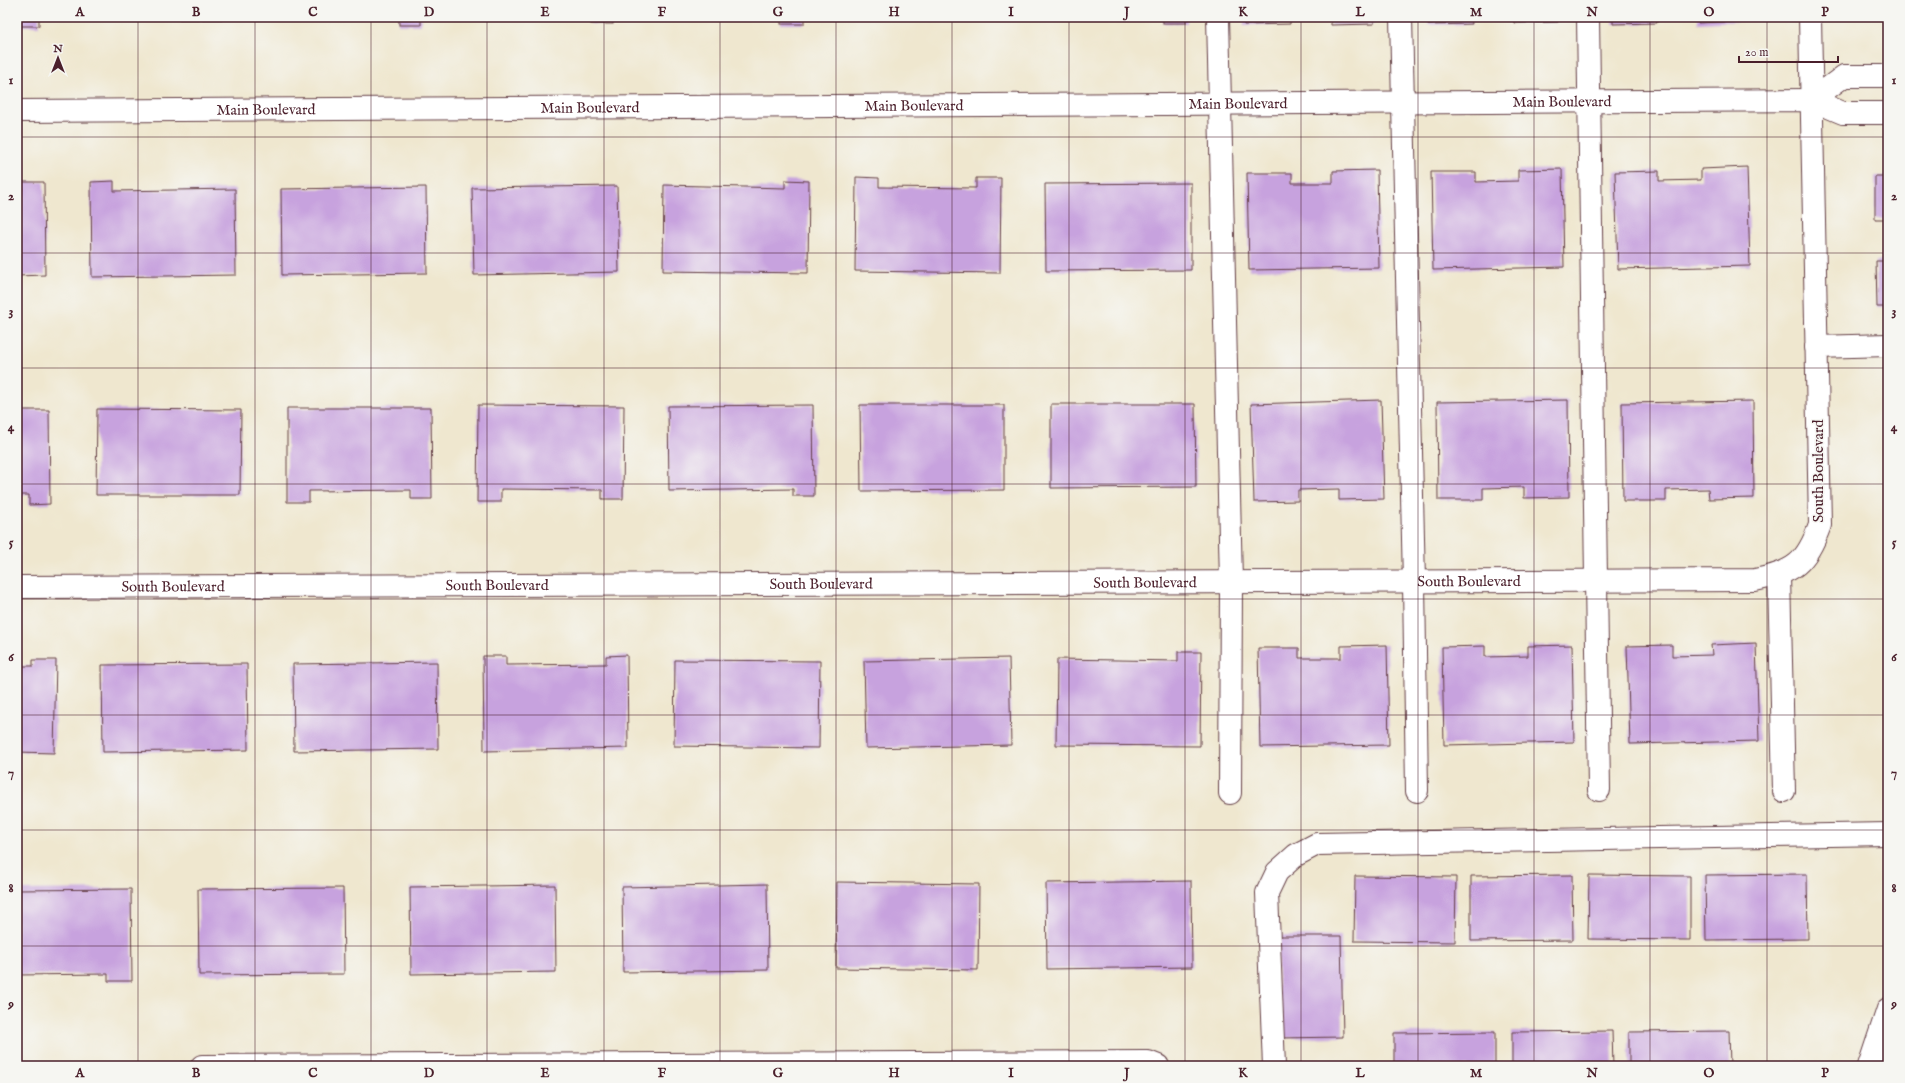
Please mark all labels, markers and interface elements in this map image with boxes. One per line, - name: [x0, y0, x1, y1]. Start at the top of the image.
- text: A: [75, 4, 86, 21]
- text: B: [192, 4, 201, 21]
- text: C: [308, 4, 318, 21]
- text: D: [424, 4, 435, 21]
- text: E: [540, 4, 550, 21]
- text: F: [658, 4, 667, 21]
- text: G: [773, 4, 784, 21]
- text: H: [888, 4, 900, 21]
- text: I: [1008, 4, 1014, 21]
- text: J: [1122, 4, 1130, 21]
- text: K: [1238, 4, 1248, 21]
- text: L: [1354, 4, 1365, 21]
- text: M: [1470, 4, 1483, 21]
- text: N: [1585, 4, 1598, 21]
- text: O: [1704, 4, 1715, 21]
- text: P: [1821, 4, 1829, 21]
- north arrow: [38, 38, 78, 78]
- scale bar: [1739, 38, 1838, 64]
- text: N: [52, 42, 63, 56]
- text: 20 m: [1745, 45, 1768, 60]
- text: 1: [9, 72, 14, 89]
- text: 1: [1892, 72, 1897, 89]
- street label: Main Boulevard: [1512, 92, 1613, 111]
- street label: Main Boulevard: [1188, 94, 1289, 113]
- street label: Main Boulevard: [864, 96, 965, 115]
- street label: Main Boulevard: [540, 98, 641, 117]
- street label: Main Boulevard: [216, 100, 317, 119]
- text: 2: [8, 188, 14, 205]
- text: 2: [1891, 188, 1897, 205]
- text: 3: [9, 303, 14, 320]
- text: 3: [1892, 303, 1897, 320]
- street label: South Boulevard: [1809, 418, 1828, 523]
- text: 4: [8, 419, 15, 436]
- text: 4: [1891, 419, 1898, 436]
- text: 5: [9, 534, 14, 551]
- text: 5: [1892, 534, 1897, 551]
- street label: South Boulevard: [1417, 571, 1522, 591]
- street label: South Boulevard: [1093, 573, 1198, 592]
- street label: South Boulevard: [769, 574, 874, 593]
- street label: South Boulevard: [445, 575, 550, 595]
- street label: South Boulevard: [121, 577, 226, 596]
- text: 6: [8, 649, 14, 666]
- text: 6: [1891, 649, 1897, 666]
- text: 7: [8, 765, 14, 782]
- text: 7: [1891, 765, 1897, 782]
- text: 8: [8, 880, 14, 897]
- text: 8: [1891, 880, 1897, 897]
- text: 9: [7, 996, 14, 1013]
- text: 9: [1890, 996, 1897, 1013]
- text: A: [75, 1065, 86, 1082]
- text: B: [192, 1065, 201, 1082]
- text: C: [308, 1065, 318, 1082]
- text: D: [424, 1065, 435, 1082]
- text: E: [540, 1065, 550, 1082]
- text: F: [658, 1065, 667, 1082]
- text: G: [773, 1065, 784, 1082]
- text: H: [888, 1065, 900, 1082]
- text: I: [1008, 1065, 1014, 1082]
- text: J: [1122, 1065, 1130, 1082]
- text: K: [1238, 1065, 1248, 1082]
- text: L: [1354, 1065, 1365, 1082]
- text: M: [1470, 1065, 1483, 1082]
- text: N: [1585, 1065, 1598, 1082]
- text: O: [1704, 1065, 1715, 1082]
- text: P: [1821, 1065, 1829, 1082]

